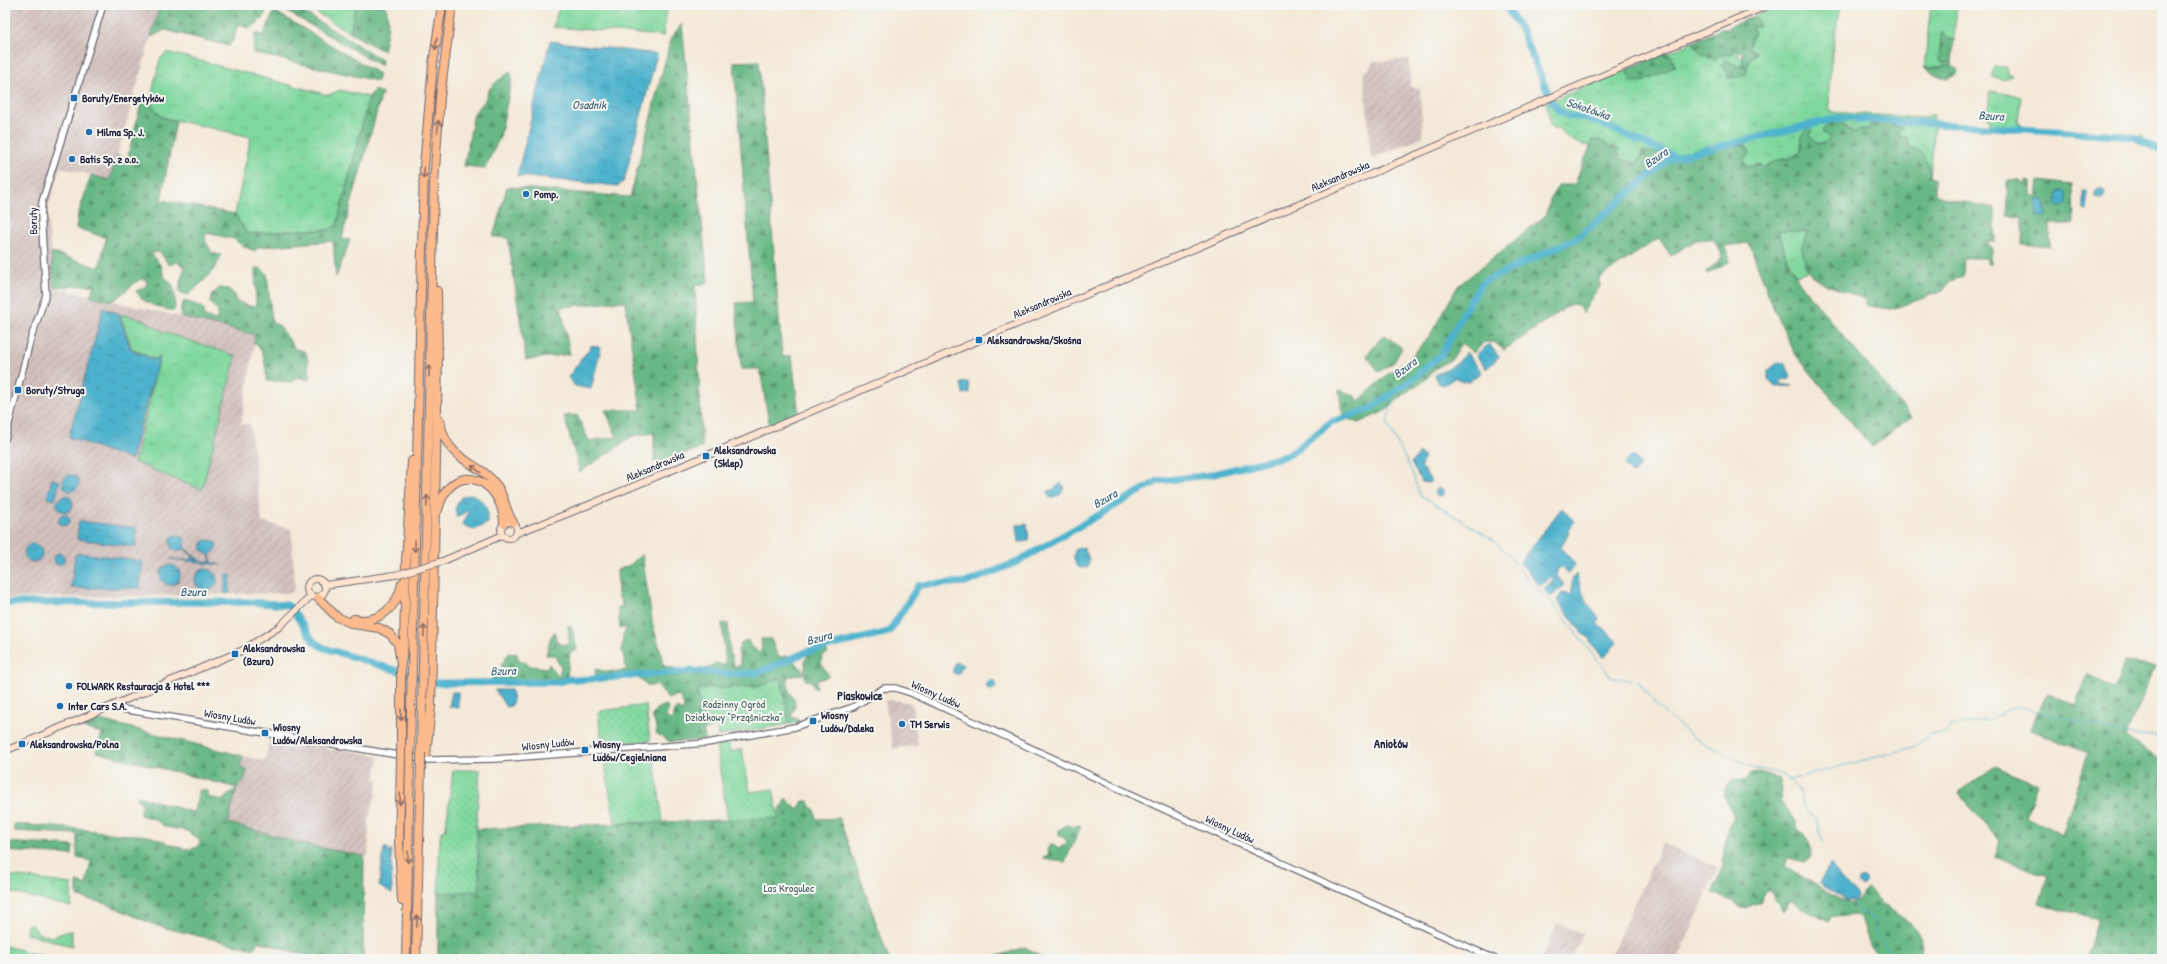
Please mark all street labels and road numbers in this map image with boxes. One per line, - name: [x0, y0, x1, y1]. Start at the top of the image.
- street label: Aleksandrowska: [1309, 157, 1372, 195]
- street label: Boruty: [26, 207, 40, 235]
- street label: Aleksandrowska: [1011, 284, 1074, 322]
- street label: Aleksandrowska: [624, 447, 687, 485]
- street label: Wiosny Ludów: [909, 677, 963, 711]
- street label: Wiosny Ludów: [203, 706, 257, 728]
- street label: Wiosny Ludów: [521, 734, 575, 754]
- street label: Wiosny Ludów: [1203, 812, 1257, 846]

